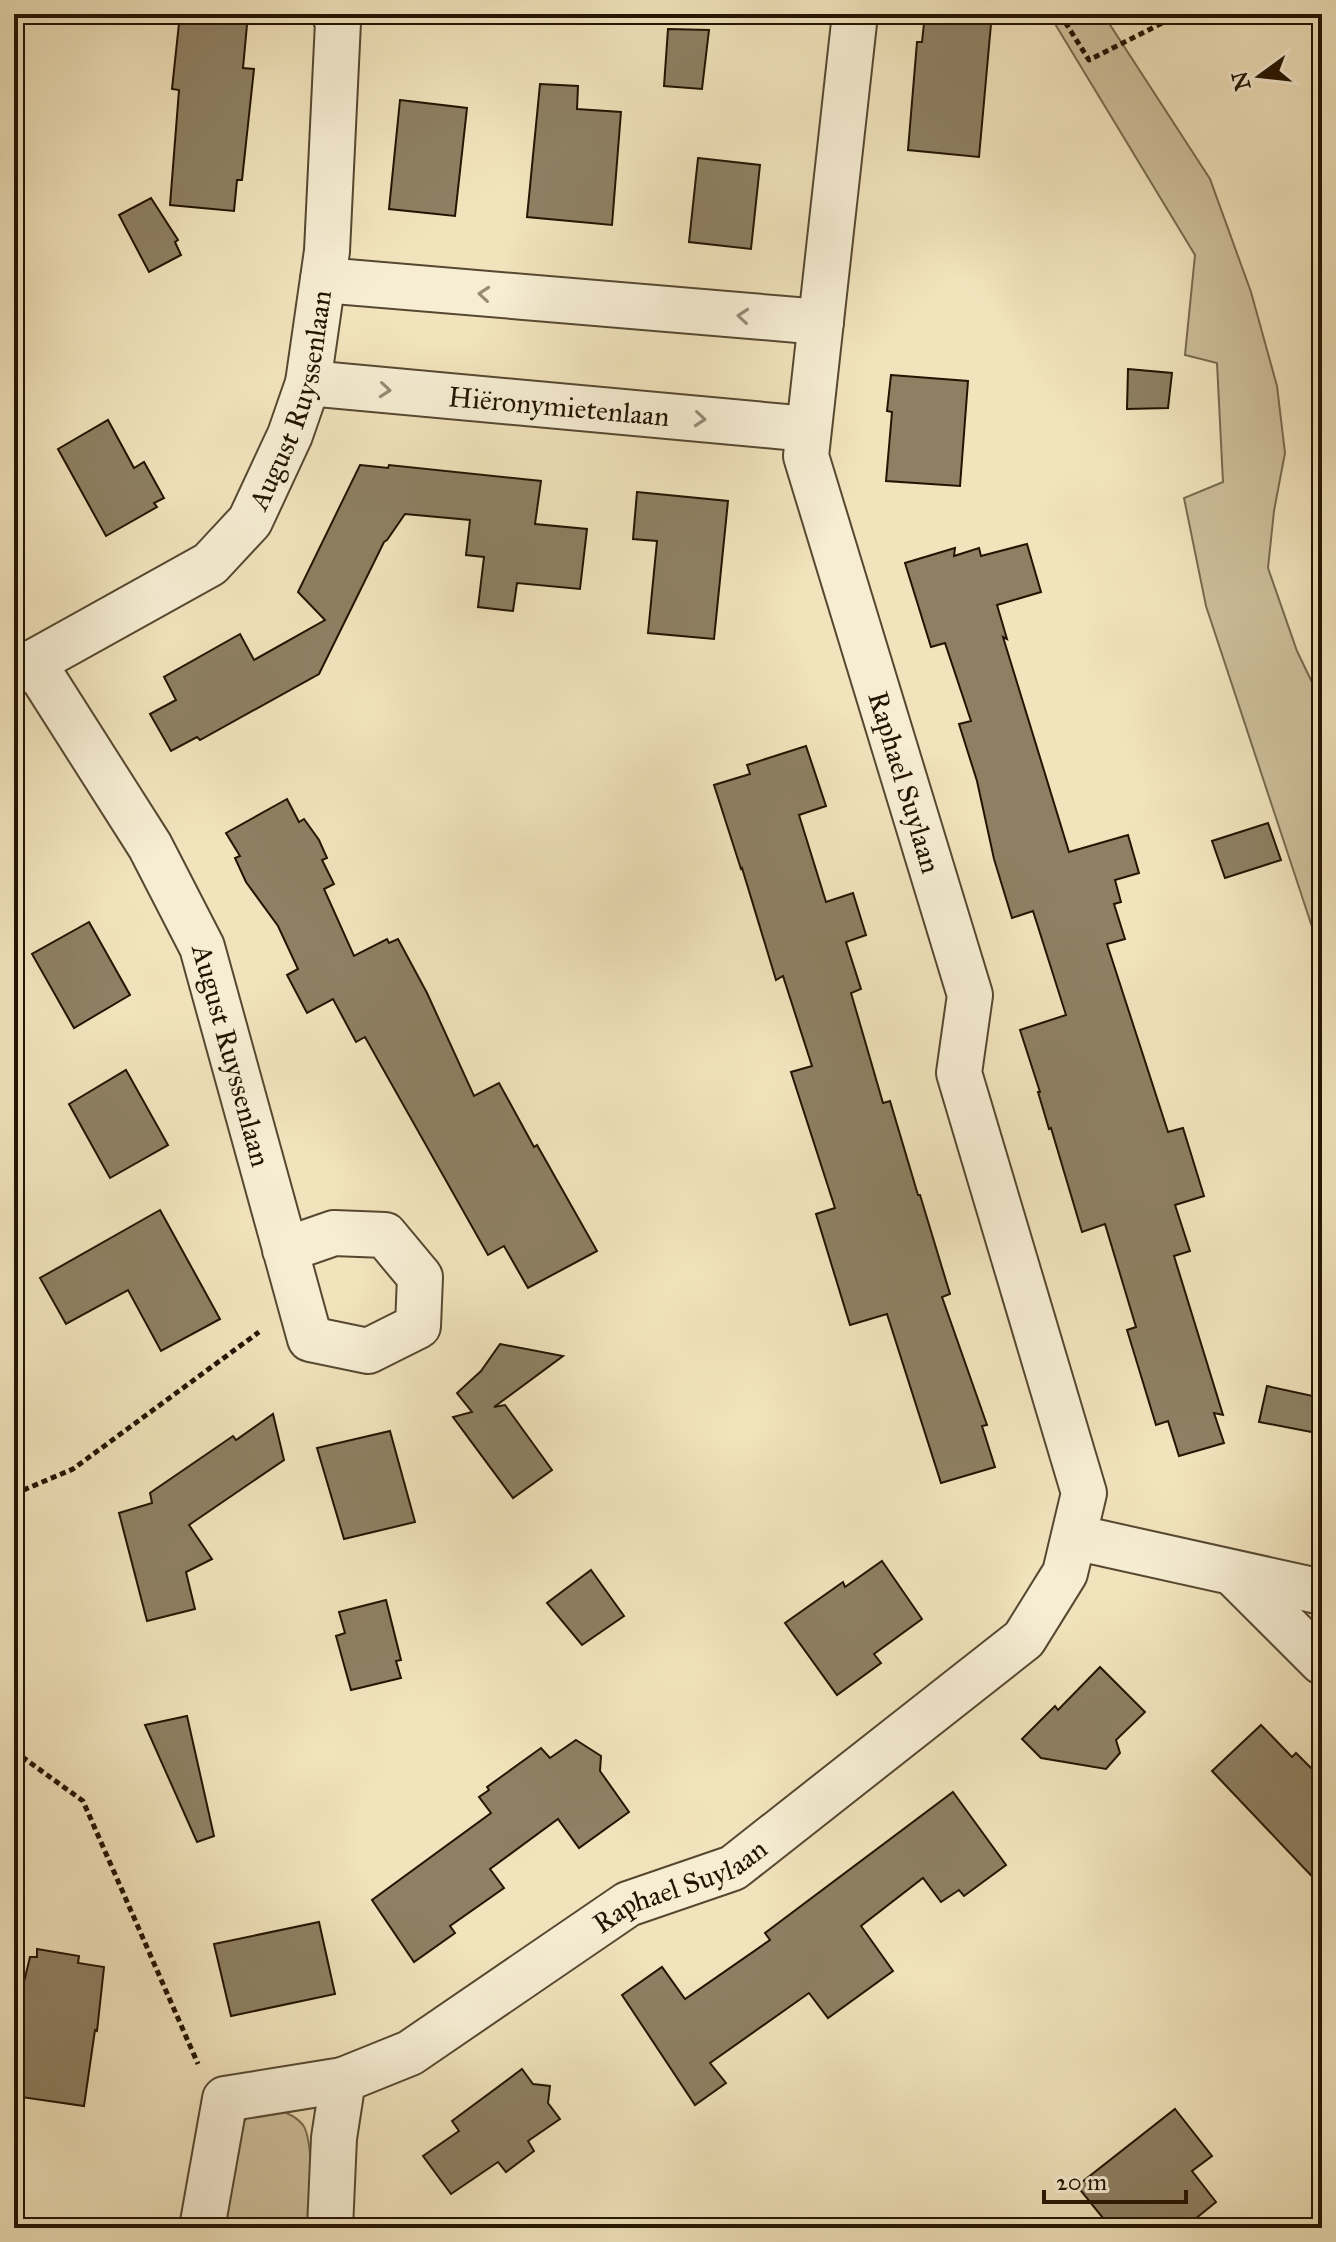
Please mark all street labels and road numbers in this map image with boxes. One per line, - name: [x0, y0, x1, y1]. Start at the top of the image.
- street label: August Ruyssenlaan: [240, 288, 339, 516]
- street label: Hiëronymietenlaan: [447, 379, 671, 434]
- street label: Raphael Suylaan: [860, 687, 949, 877]
- street label: August Ruyssenlaan: [184, 939, 279, 1170]
- street label: Raphael Suylaan: [586, 1831, 774, 1941]

